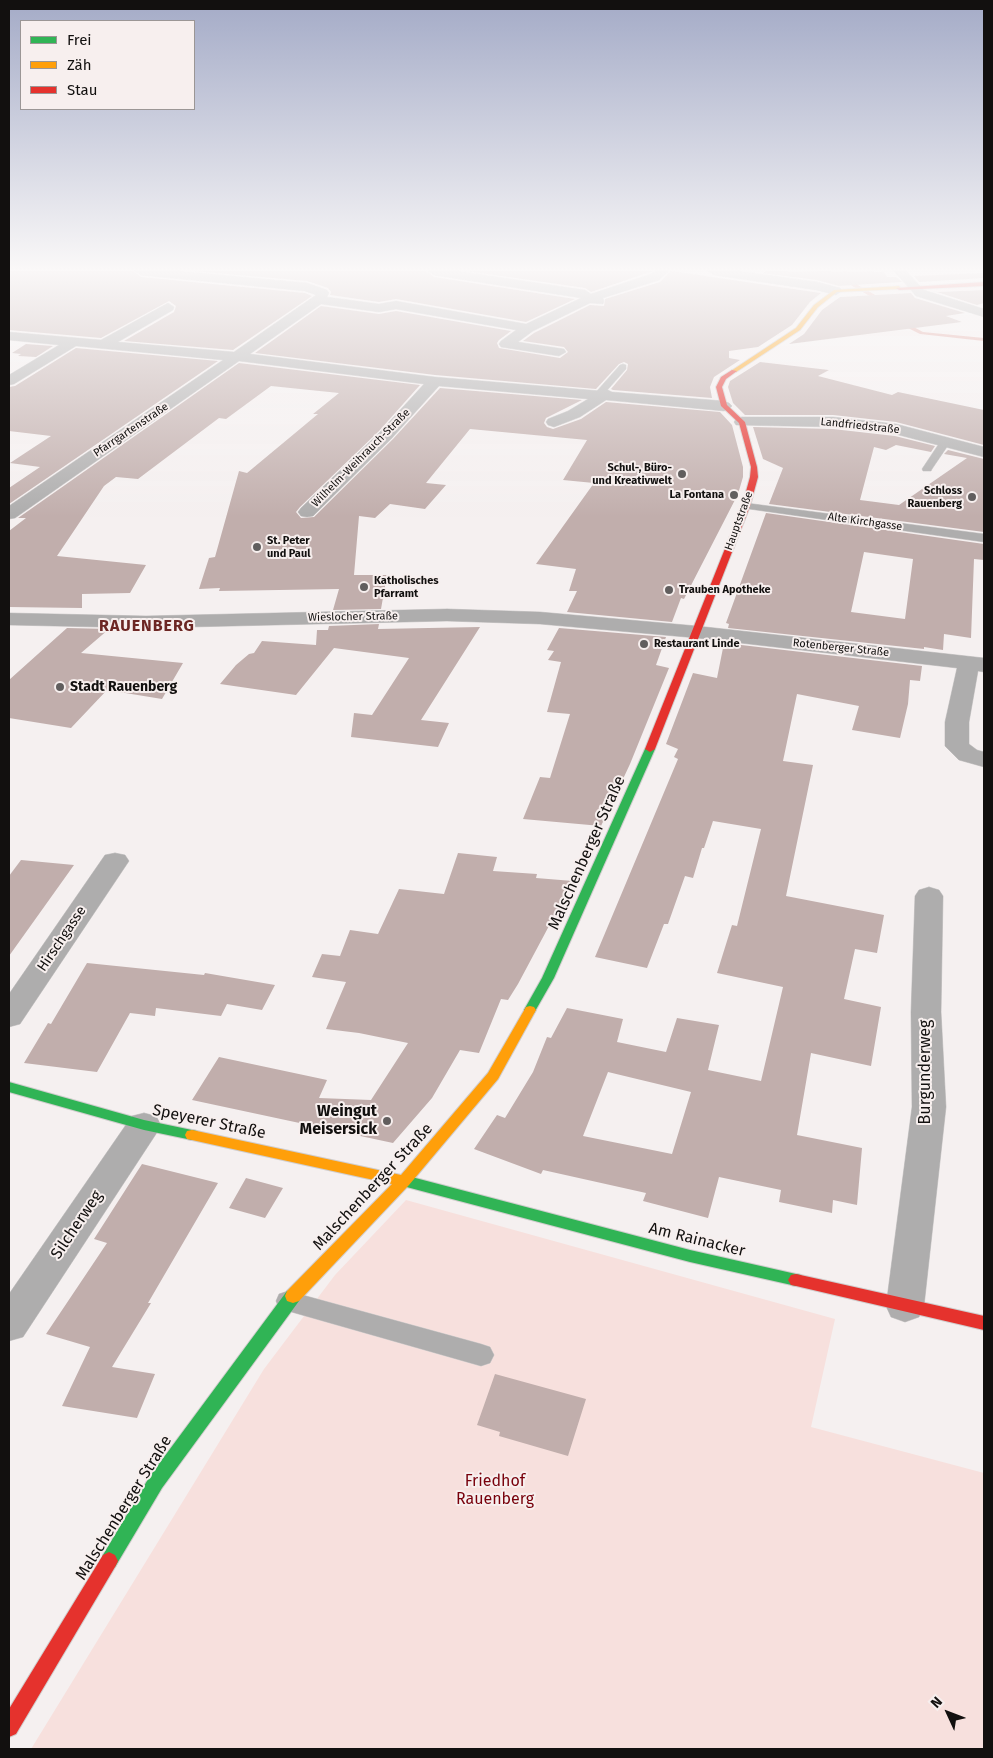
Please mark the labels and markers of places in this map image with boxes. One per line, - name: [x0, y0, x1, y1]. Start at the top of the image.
- place label: Schul-, Büro- und Kreativwelt: [592, 461, 672, 487]
- marker: Schul-, Büro- und Kreativwelt: [676, 468, 688, 480]
- place label: Schloss Rauenberg: [908, 484, 962, 510]
- place label: La Fontana: [670, 488, 724, 502]
- marker: La Fontana: [728, 489, 740, 501]
- marker: Schloss Rauenberg: [966, 491, 978, 503]
- place label: St. Peter und Paul: [267, 534, 310, 560]
- marker: St. Peter und Paul: [251, 541, 263, 553]
- place label: Katholisches Pfarramt: [374, 574, 439, 600]
- marker: Katholisches Pfarramt: [358, 581, 370, 593]
- place label: Trauben Apotheke: [679, 583, 771, 597]
- marker: Trauben Apotheke: [663, 584, 675, 596]
- place label: Restaurant Linde: [654, 637, 739, 651]
- marker: Restaurant Linde: [638, 638, 650, 650]
- place label: Stadt Rauenberg: [70, 679, 177, 695]
- marker: Stadt Rauenberg: [54, 681, 66, 693]
- place label: Weingut Meisersick: [300, 1102, 377, 1140]
- marker: Weingut Meisersick: [381, 1115, 393, 1127]

